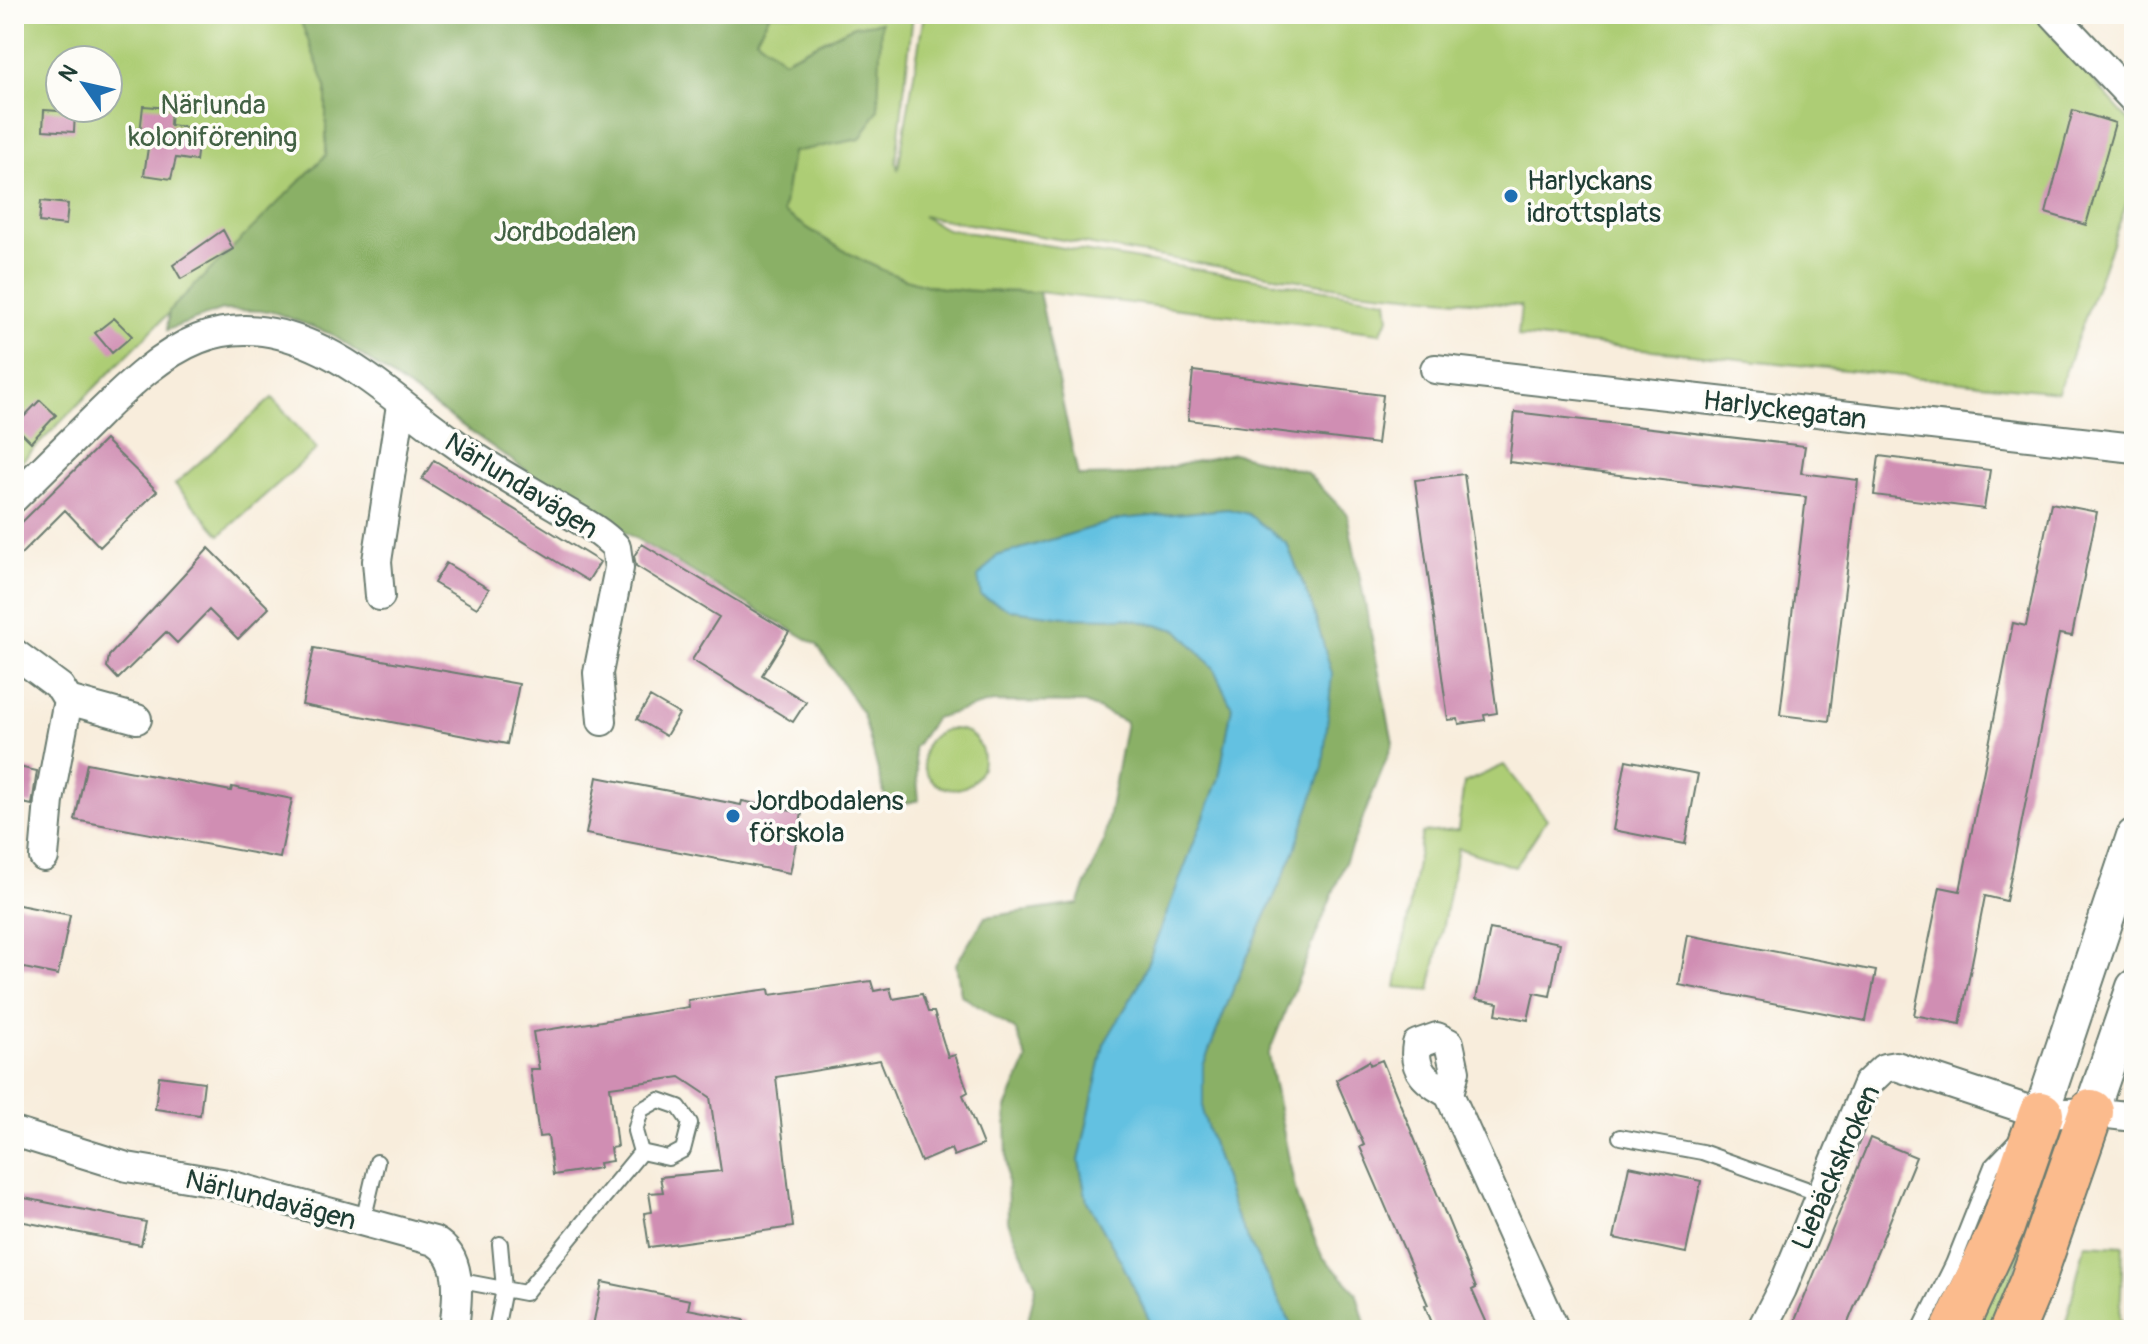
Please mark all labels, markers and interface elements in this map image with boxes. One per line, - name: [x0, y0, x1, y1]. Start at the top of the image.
- north arrow: [44, 44, 124, 124]
- text: N: [52, 59, 84, 87]
- park label: Närlunda koloniförening: [129, 88, 297, 155]
- place label: Harlyckans idrottsplats: [1527, 164, 1662, 231]
- marker: Harlyckans idrottsplats: [1502, 187, 1520, 205]
- park label: Jordbodalen: [494, 215, 636, 250]
- street label: Harlyckegatan: [1701, 383, 1869, 438]
- street label: Närlundavägen: [438, 425, 605, 547]
- place label: Jordbodalens förskola: [749, 784, 904, 851]
- marker: Jordbodalens förskola: [724, 807, 742, 825]
- street label: Liebäckskroken: [1784, 1080, 1888, 1256]
- street label: Närlundavägen: [182, 1162, 360, 1239]

